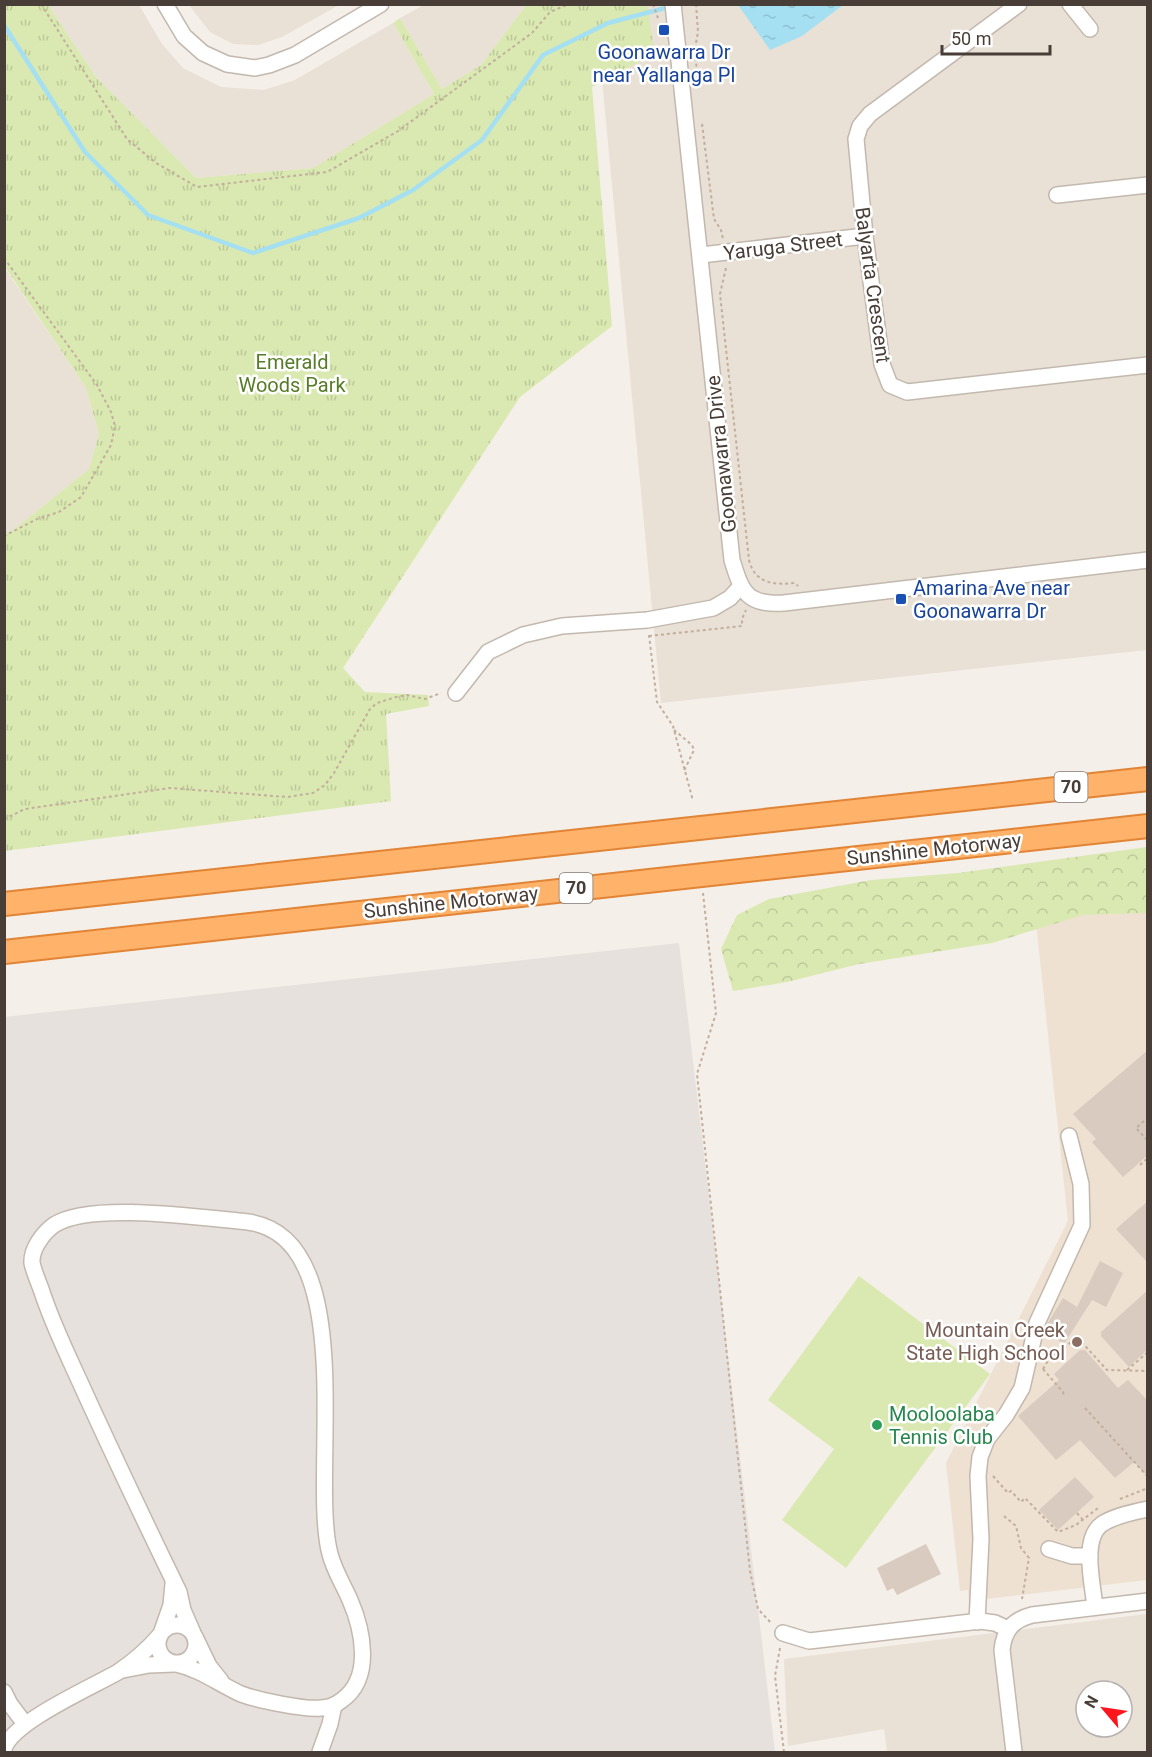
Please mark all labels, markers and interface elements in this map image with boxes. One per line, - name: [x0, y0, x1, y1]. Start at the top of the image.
- scale bar: [942, 18, 1050, 56]
- marker: Goonawarra Dr near Yallanga Pl: [657, 23, 671, 37]
- text: 50 m: [951, 28, 991, 49]
- place label: Goonawarra Dr near Yallanga Pl: [593, 40, 735, 87]
- street label: Balyarta Crescent: [850, 205, 896, 365]
- street label: Yaruga Street: [722, 227, 844, 265]
- park label: Emerald Woods Park: [238, 350, 346, 397]
- street label: Goonawarra Drive: [701, 374, 741, 534]
- place label: Amarina Ave near Goonawarra Dr: [913, 576, 1070, 623]
- marker: Amarina Ave near Goonawarra Dr: [894, 592, 908, 606]
- road number: 70: [1054, 772, 1088, 802]
- street label: Sunshine Motorway: [845, 828, 1023, 870]
- road number: 70: [560, 873, 592, 903]
- street label: Sunshine Motorway: [362, 881, 540, 923]
- place label: Mountain Creek State High School: [906, 1318, 1066, 1365]
- marker: Mountain Creek State High School: [1070, 1335, 1084, 1349]
- place label: Mooloolaba Tennis Club: [889, 1402, 995, 1449]
- marker: Mooloolaba Tennis Club: [870, 1418, 884, 1432]
- north arrow: [1074, 1679, 1134, 1739]
- text: N: [1080, 1692, 1102, 1712]

